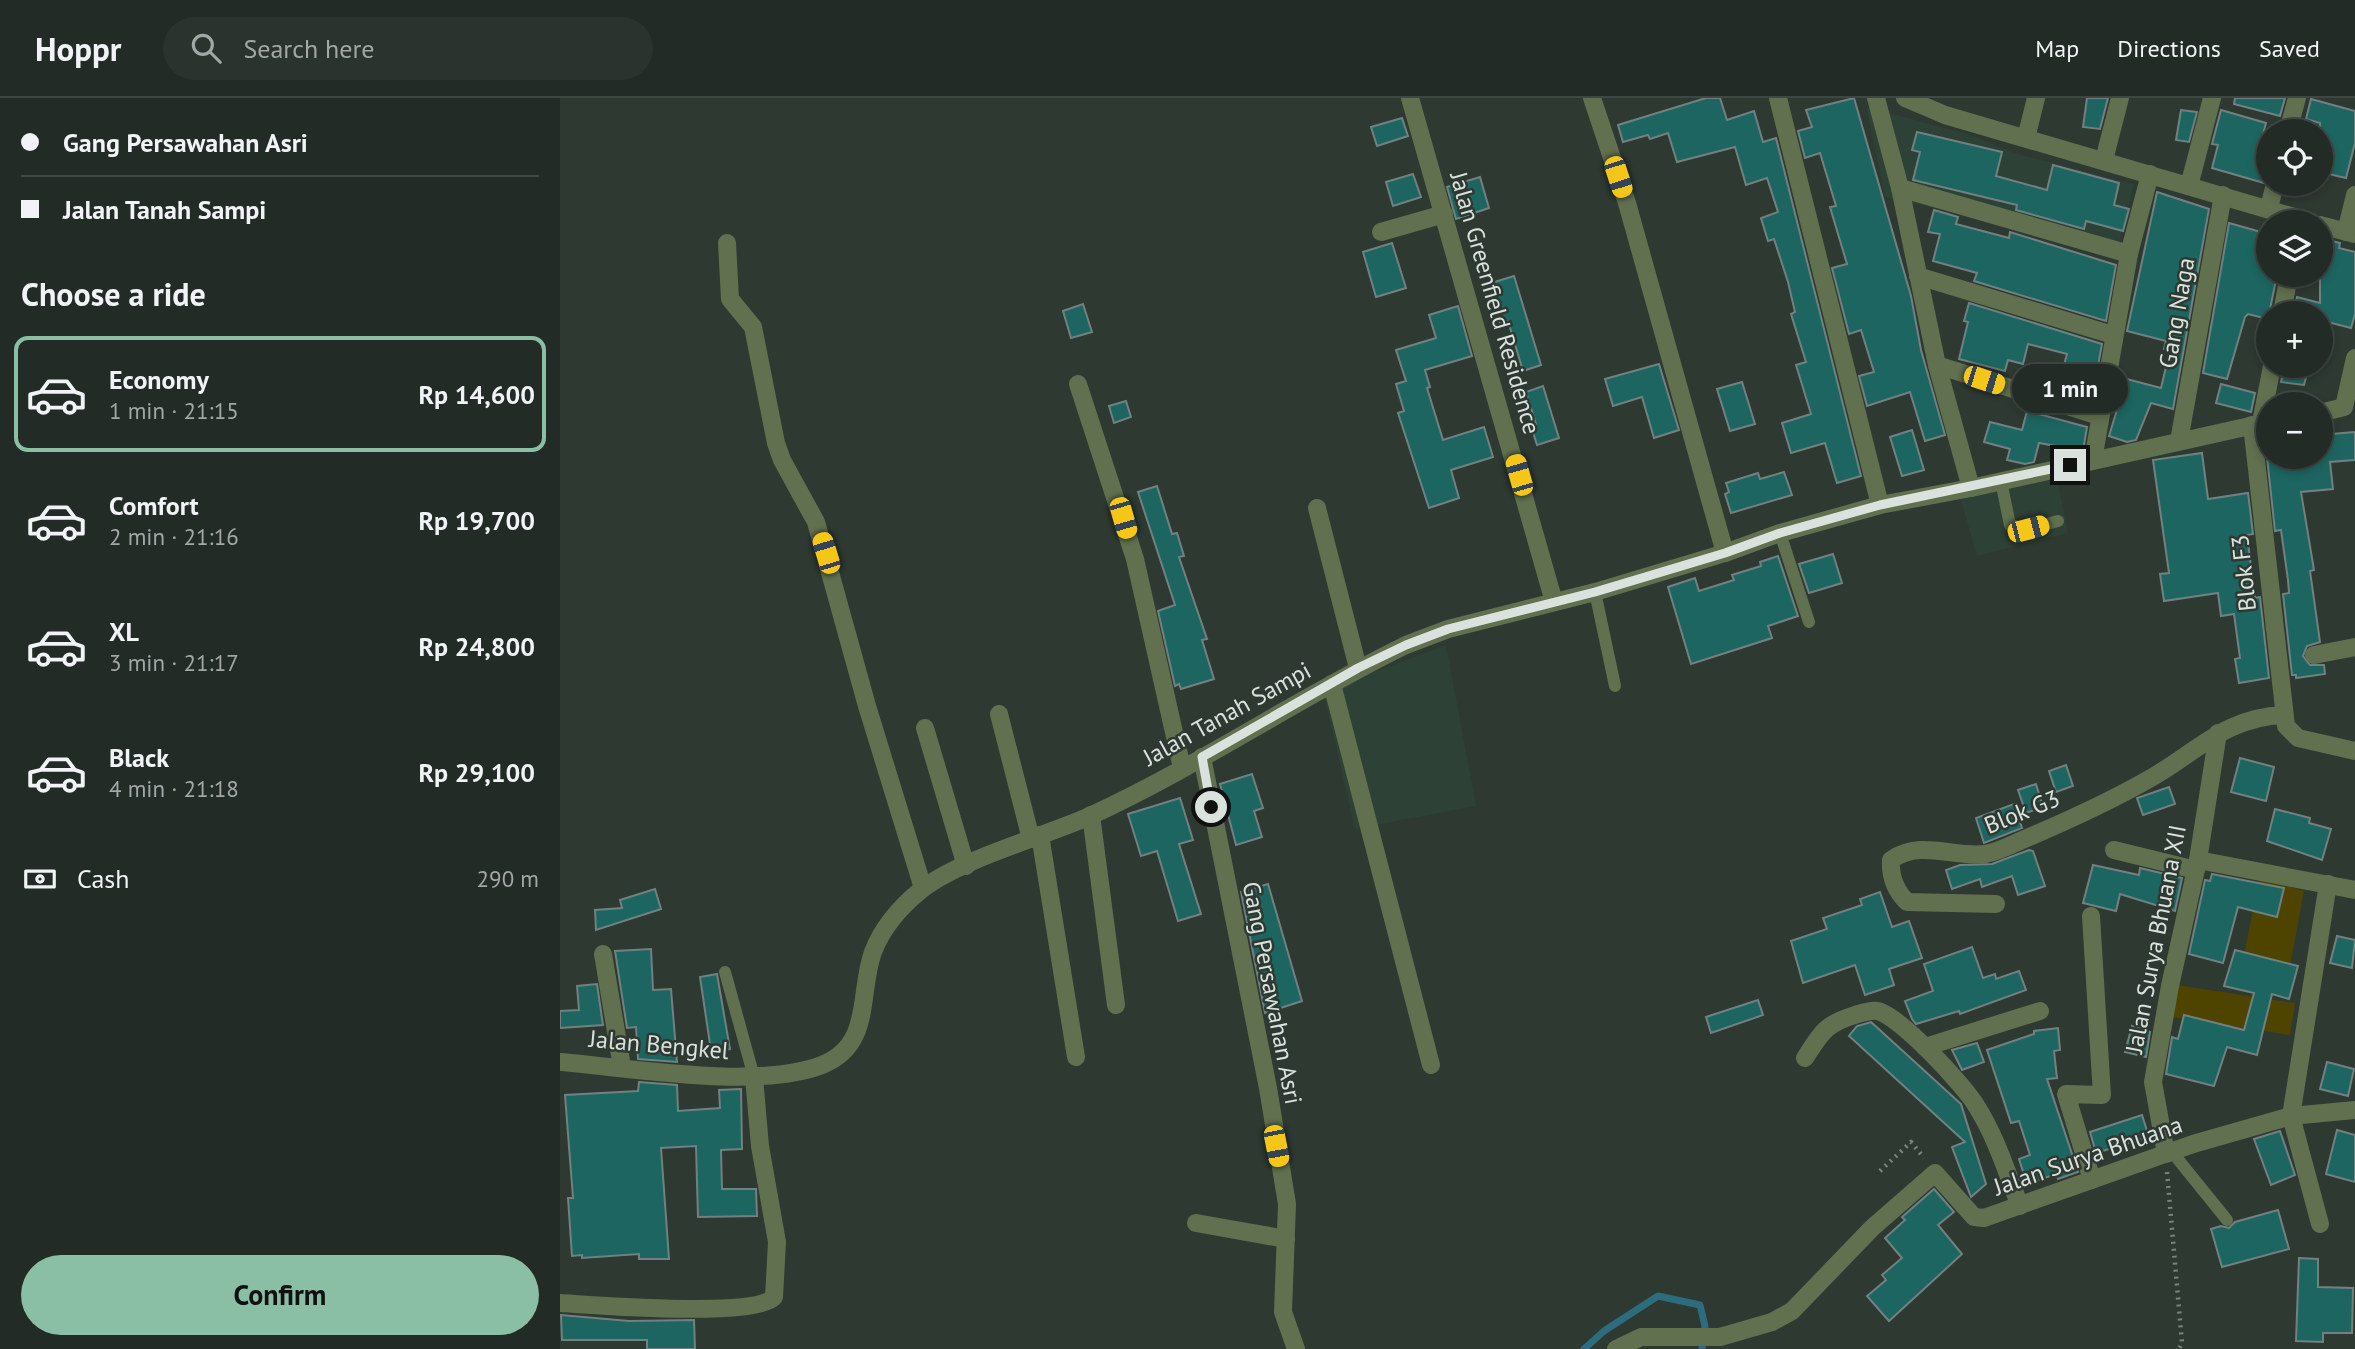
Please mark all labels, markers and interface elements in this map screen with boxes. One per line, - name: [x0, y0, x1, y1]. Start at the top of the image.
- search box: [163, 17, 653, 80]
- text: Hoppr: [35, 27, 121, 70]
- icon: search: [187, 29, 225, 67]
- text: Search here: [243, 32, 375, 65]
- text: Map: [2035, 33, 2079, 64]
- text: Directions: [2117, 33, 2221, 64]
- text: Saved: [2259, 33, 2320, 64]
- map controls: [2256, 119, 2333, 469]
- button: locate: [2256, 119, 2333, 196]
- text: Gang Persawahan Asri: [63, 126, 308, 159]
- car: [1602, 154, 1635, 200]
- street label: Jalan Greenfield Residence: [1443, 167, 1548, 438]
- text: Jalan Tanah Sampi: [63, 193, 266, 226]
- button: layers: [2256, 210, 2333, 287]
- street label: Gang Naga: [2152, 255, 2201, 371]
- text: Choose a ride: [21, 273, 206, 315]
- button: +: [2256, 301, 2333, 378]
- icon: car: [25, 363, 88, 426]
- text: Economy: [109, 363, 209, 396]
- car: [1961, 364, 2008, 396]
- callout: 1 min: [2012, 364, 2128, 412]
- text: 1 min: [2042, 374, 2098, 403]
- text: Rp 14,600: [418, 378, 535, 411]
- button: −: [2256, 392, 2333, 469]
- text: 1 min · 21:15: [109, 396, 239, 425]
- route end: [2054, 449, 2086, 481]
- car: [1504, 452, 1535, 498]
- icon: car: [25, 489, 88, 552]
- text: Comfort: [109, 489, 199, 522]
- car: [1108, 495, 1139, 541]
- text: Rp 19,700: [418, 504, 535, 537]
- car: [2005, 513, 2052, 545]
- text: 2 min · 21:16: [109, 522, 239, 551]
- car: [810, 530, 843, 576]
- street label: Blok F3: [2224, 533, 2263, 613]
- icon: car: [25, 615, 88, 678]
- text: XL: [109, 615, 139, 648]
- text: Rp 24,800: [418, 630, 535, 663]
- text: 3 min · 21:17: [109, 648, 239, 677]
- street label: Jalan Tanah Sampi: [1136, 655, 1316, 773]
- icon: car: [25, 741, 88, 804]
- text: Black: [109, 741, 169, 774]
- text: Rp 29,100: [418, 756, 535, 789]
- text: 4 min · 21:18: [109, 774, 239, 803]
- street label: Blok G3: [1979, 782, 2064, 841]
- route start: [1195, 791, 1227, 823]
- street label: Jalan Surya Bhuana XII: [2118, 822, 2193, 1057]
- icon: cash: [21, 860, 59, 898]
- text: Cash: [77, 862, 129, 895]
- text: 290 m: [477, 864, 539, 893]
- street label: Gang Persawahan Asri: [1236, 879, 1309, 1107]
- street label: Jalan Bengkel: [587, 1023, 730, 1066]
- street label: Jalan Surya Bhuana: [1988, 1109, 2186, 1203]
- car: [1262, 1123, 1291, 1169]
- button: Confirm: [21, 1255, 539, 1335]

